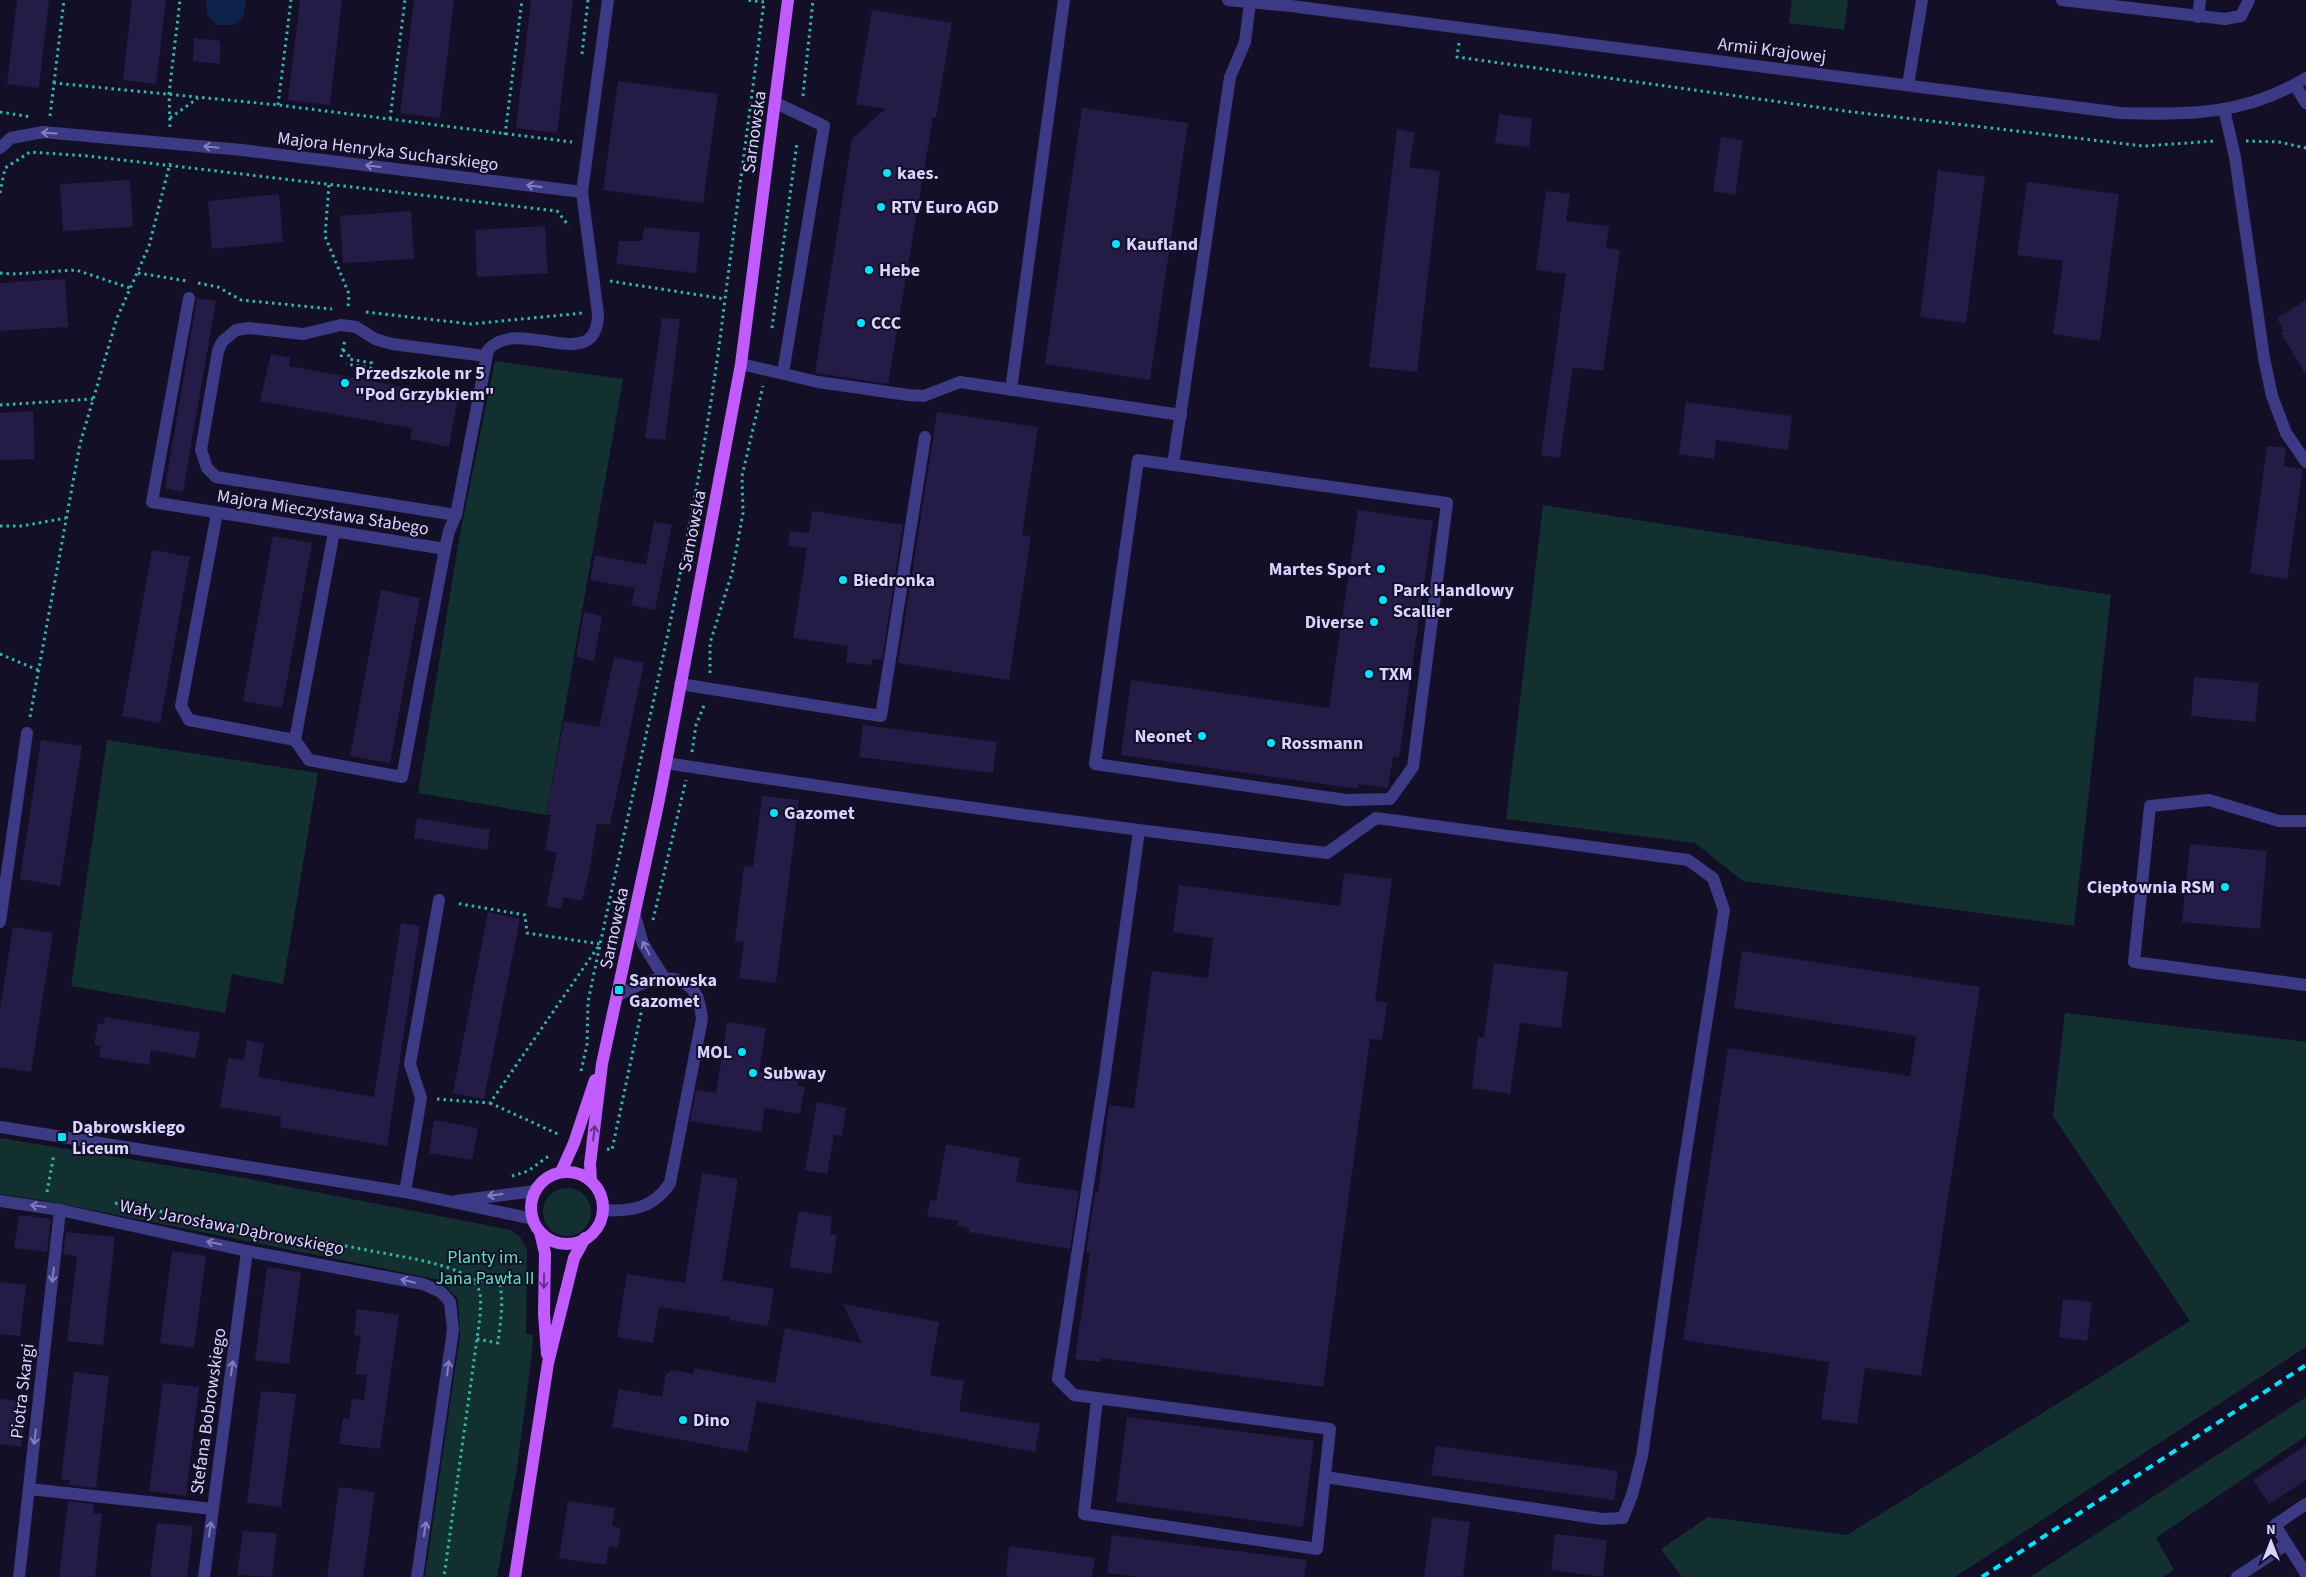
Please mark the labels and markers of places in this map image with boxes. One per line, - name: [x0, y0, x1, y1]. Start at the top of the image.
- place label: kaes.: [897, 161, 939, 186]
- marker: kaes.: [881, 167, 893, 179]
- place label: RTV Euro AGD: [891, 195, 999, 220]
- marker: RTV Euro AGD: [875, 201, 887, 213]
- place label: Kaufland: [1126, 232, 1198, 257]
- marker: Kaufland: [1110, 238, 1122, 250]
- place label: Hebe: [879, 258, 920, 283]
- marker: Hebe: [863, 264, 875, 276]
- place label: CCC: [871, 311, 902, 336]
- marker: CCC: [855, 317, 867, 329]
- place label: Przedszkole nr 5 "Pod Grzybkiem": [355, 361, 495, 407]
- marker: Przedszkole nr 5 "Pod Grzybkiem": [339, 377, 351, 389]
- place label: Martes Sport: [1269, 557, 1371, 582]
- marker: Martes Sport: [1375, 563, 1387, 575]
- place label: Biedronka: [853, 568, 935, 593]
- marker: Biedronka: [837, 574, 849, 586]
- place label: Park Handlowy Scallier: [1393, 578, 1514, 624]
- marker: Park Handlowy Scallier: [1377, 594, 1389, 606]
- place label: Diverse: [1305, 610, 1364, 635]
- marker: Diverse: [1368, 616, 1380, 628]
- place label: TXM: [1379, 662, 1413, 687]
- marker: TXM: [1363, 668, 1375, 680]
- place label: Neonet: [1134, 724, 1192, 749]
- marker: Neonet: [1196, 730, 1208, 742]
- place label: Rossmann: [1281, 731, 1363, 756]
- marker: Rossmann: [1265, 737, 1277, 749]
- place label: Gazomet: [784, 801, 855, 826]
- marker: Gazomet: [768, 807, 780, 819]
- place label: Ciepłownia RSM: [2087, 875, 2215, 900]
- marker: Ciepłownia RSM: [2219, 881, 2231, 893]
- place label: Sarnowska Gazomet: [629, 968, 717, 1014]
- marker: Sarnowska Gazomet: [613, 984, 625, 996]
- place label: MOL: [697, 1040, 732, 1065]
- marker: MOL: [736, 1046, 748, 1058]
- place label: Subway: [763, 1061, 827, 1086]
- marker: Subway: [747, 1067, 759, 1079]
- place label: Dąbrowskiego Liceum: [72, 1115, 185, 1161]
- marker: Dąbrowskiego Liceum: [56, 1131, 68, 1143]
- place label: Dino: [693, 1408, 730, 1433]
- marker: Dino: [677, 1414, 689, 1426]

